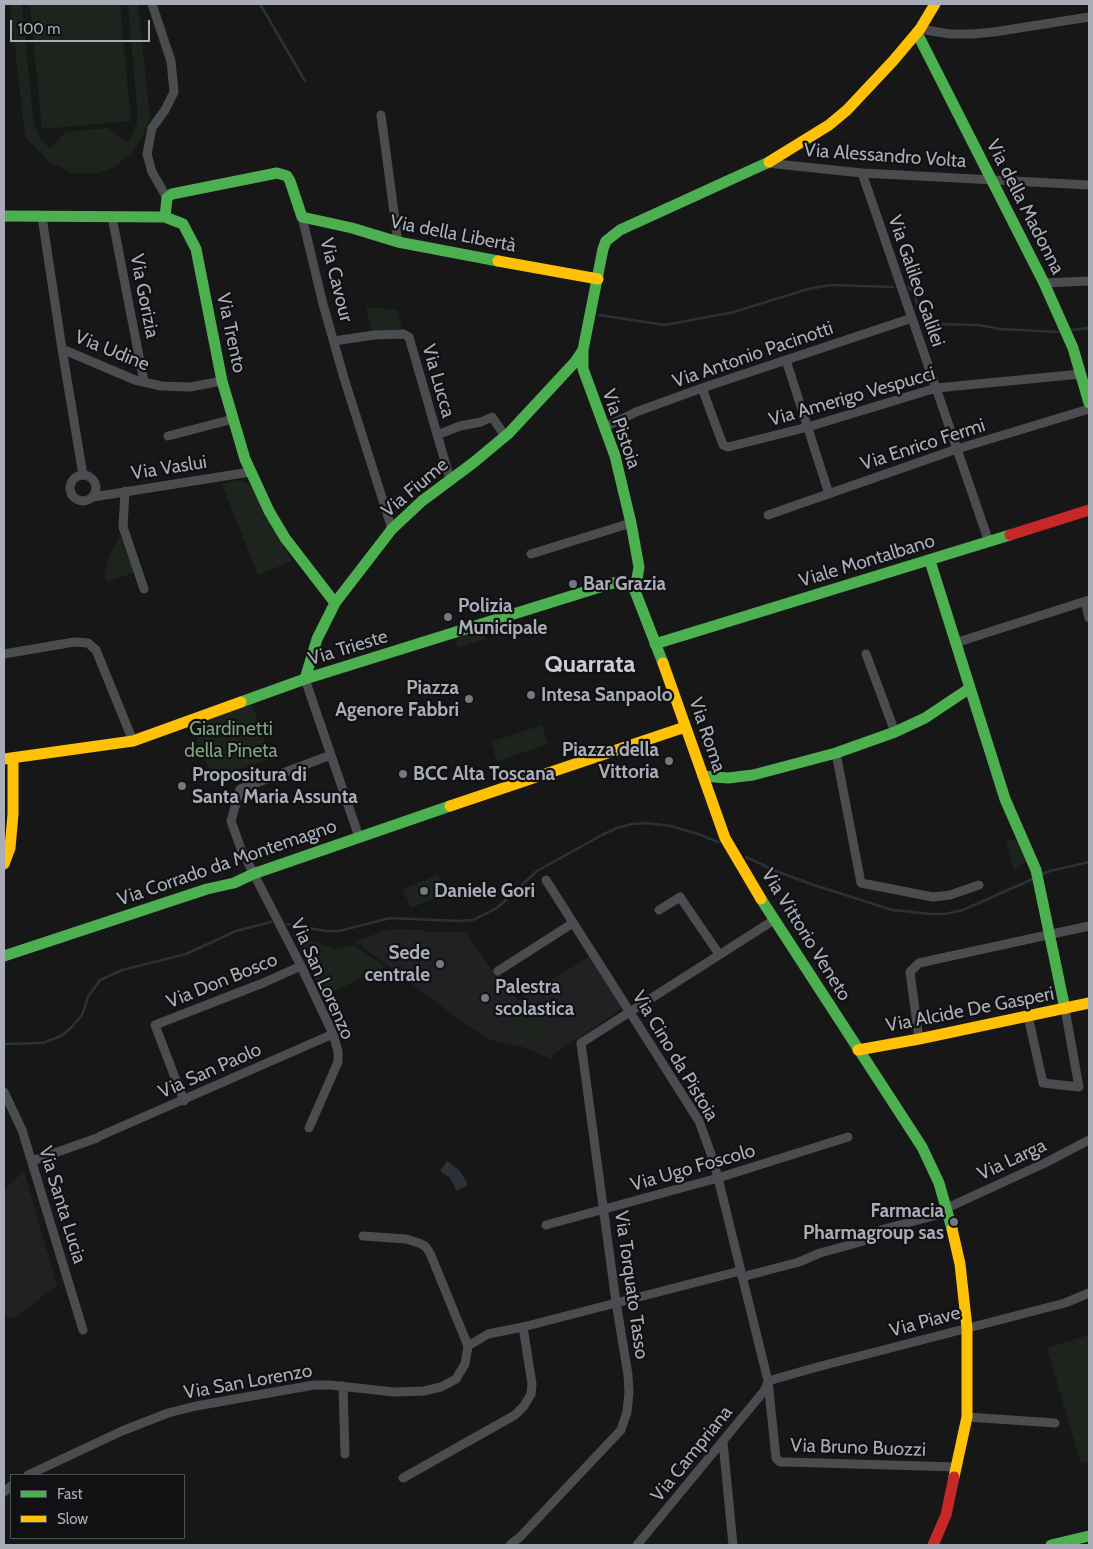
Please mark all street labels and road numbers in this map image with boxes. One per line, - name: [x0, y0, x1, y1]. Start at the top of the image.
- street label: Via della Madonna: [981, 136, 1069, 278]
- street label: Via Alessandro Volta: [803, 139, 967, 173]
- street label: Via della Libertà: [388, 211, 518, 257]
- street label: Via Galileo Galilei: [883, 212, 949, 350]
- street label: Via Cavour: [315, 236, 357, 324]
- street label: Via Gorizia: [125, 252, 163, 340]
- street label: Via Trento: [211, 291, 251, 375]
- street label: Via Antonio Pacinotti: [670, 317, 836, 393]
- street label: Via Udine: [71, 326, 153, 376]
- street label: Via Lucca: [417, 342, 459, 420]
- street label: Via Amerigo Vespucci: [766, 362, 938, 432]
- street label: Via Pistoia: [597, 386, 645, 472]
- street label: Via Enrico Fermi: [858, 414, 988, 476]
- street label: Via Vaslui: [130, 451, 208, 485]
- street label: Via Fiume: [377, 454, 453, 522]
- street label: Viale Montalbano: [796, 530, 938, 592]
- street label: Via Trieste: [305, 625, 391, 671]
- street label: Via Roma: [684, 695, 730, 775]
- street label: Via Corrado da Montemagno: [114, 815, 340, 911]
- street label: Via Vittorio Veneto: [756, 865, 856, 1005]
- street label: Via San Lorenzo: [285, 915, 359, 1043]
- street label: Via Don Bosco: [163, 948, 281, 1014]
- street label: Via Alcide De Gasperi: [884, 983, 1056, 1037]
- street label: Via Cino da Pistoia: [627, 987, 723, 1125]
- street label: Via San Paolo: [155, 1038, 265, 1104]
- street label: Via Larga: [974, 1134, 1050, 1186]
- street label: Via Ugo Foscolo: [628, 1139, 758, 1197]
- street label: Via Santa Lucia: [33, 1144, 91, 1266]
- street label: Via Torquato Tasso: [609, 1209, 653, 1361]
- street label: Via Piave: [887, 1302, 963, 1342]
- street label: Via San Lorenzo: [182, 1359, 314, 1405]
- street label: Via Campriana: [646, 1401, 738, 1507]
- street label: Via Bruno Buozzi: [790, 1434, 926, 1462]

